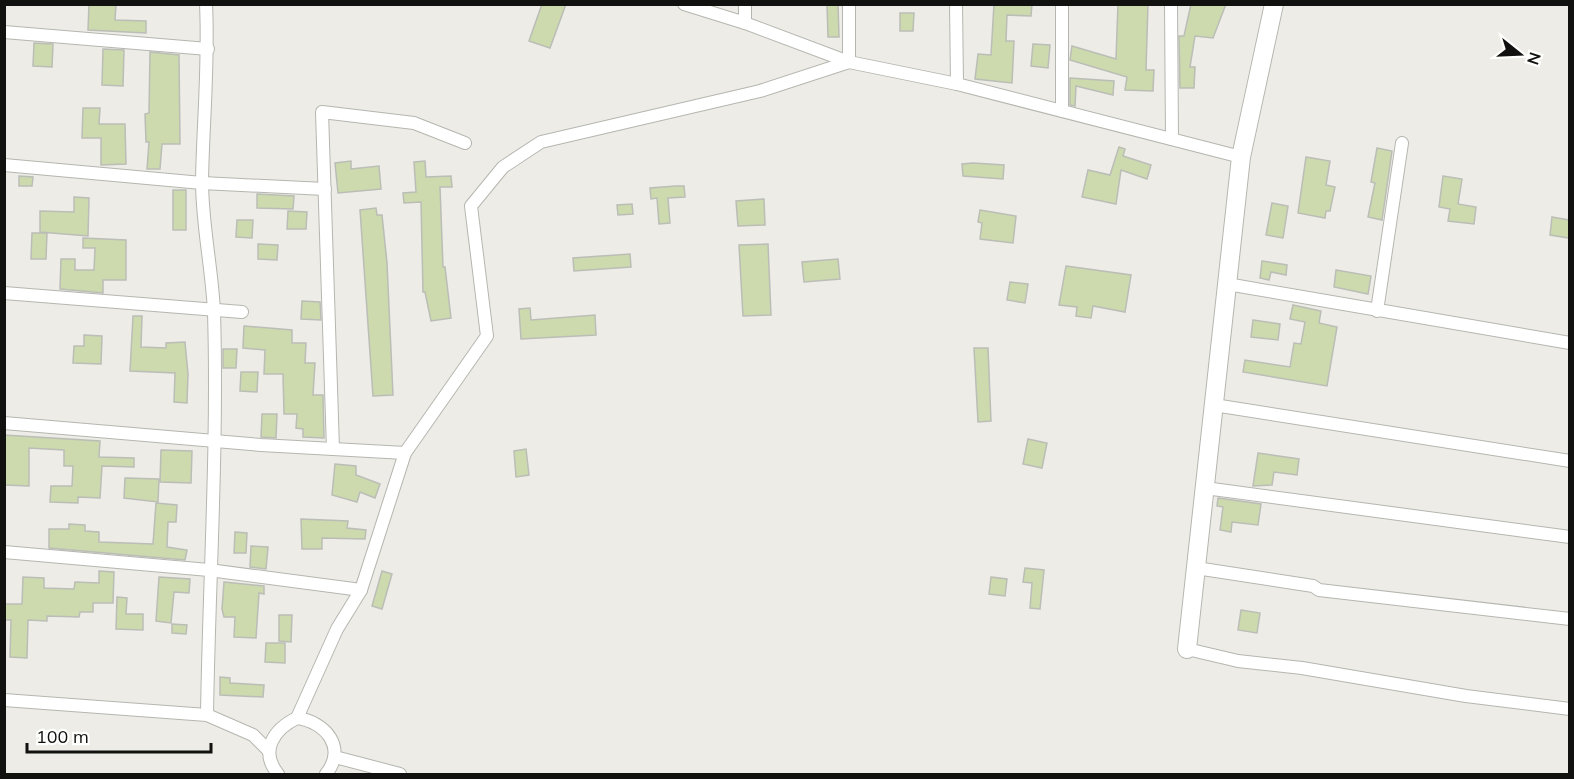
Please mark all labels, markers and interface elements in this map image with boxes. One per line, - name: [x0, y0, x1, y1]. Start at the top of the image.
- north arrow: [1490, 24, 1550, 84]
- text: N: [1523, 50, 1546, 67]
- scale bar: [27, 716, 212, 754]
- text: 100 m: [36, 725, 89, 748]

